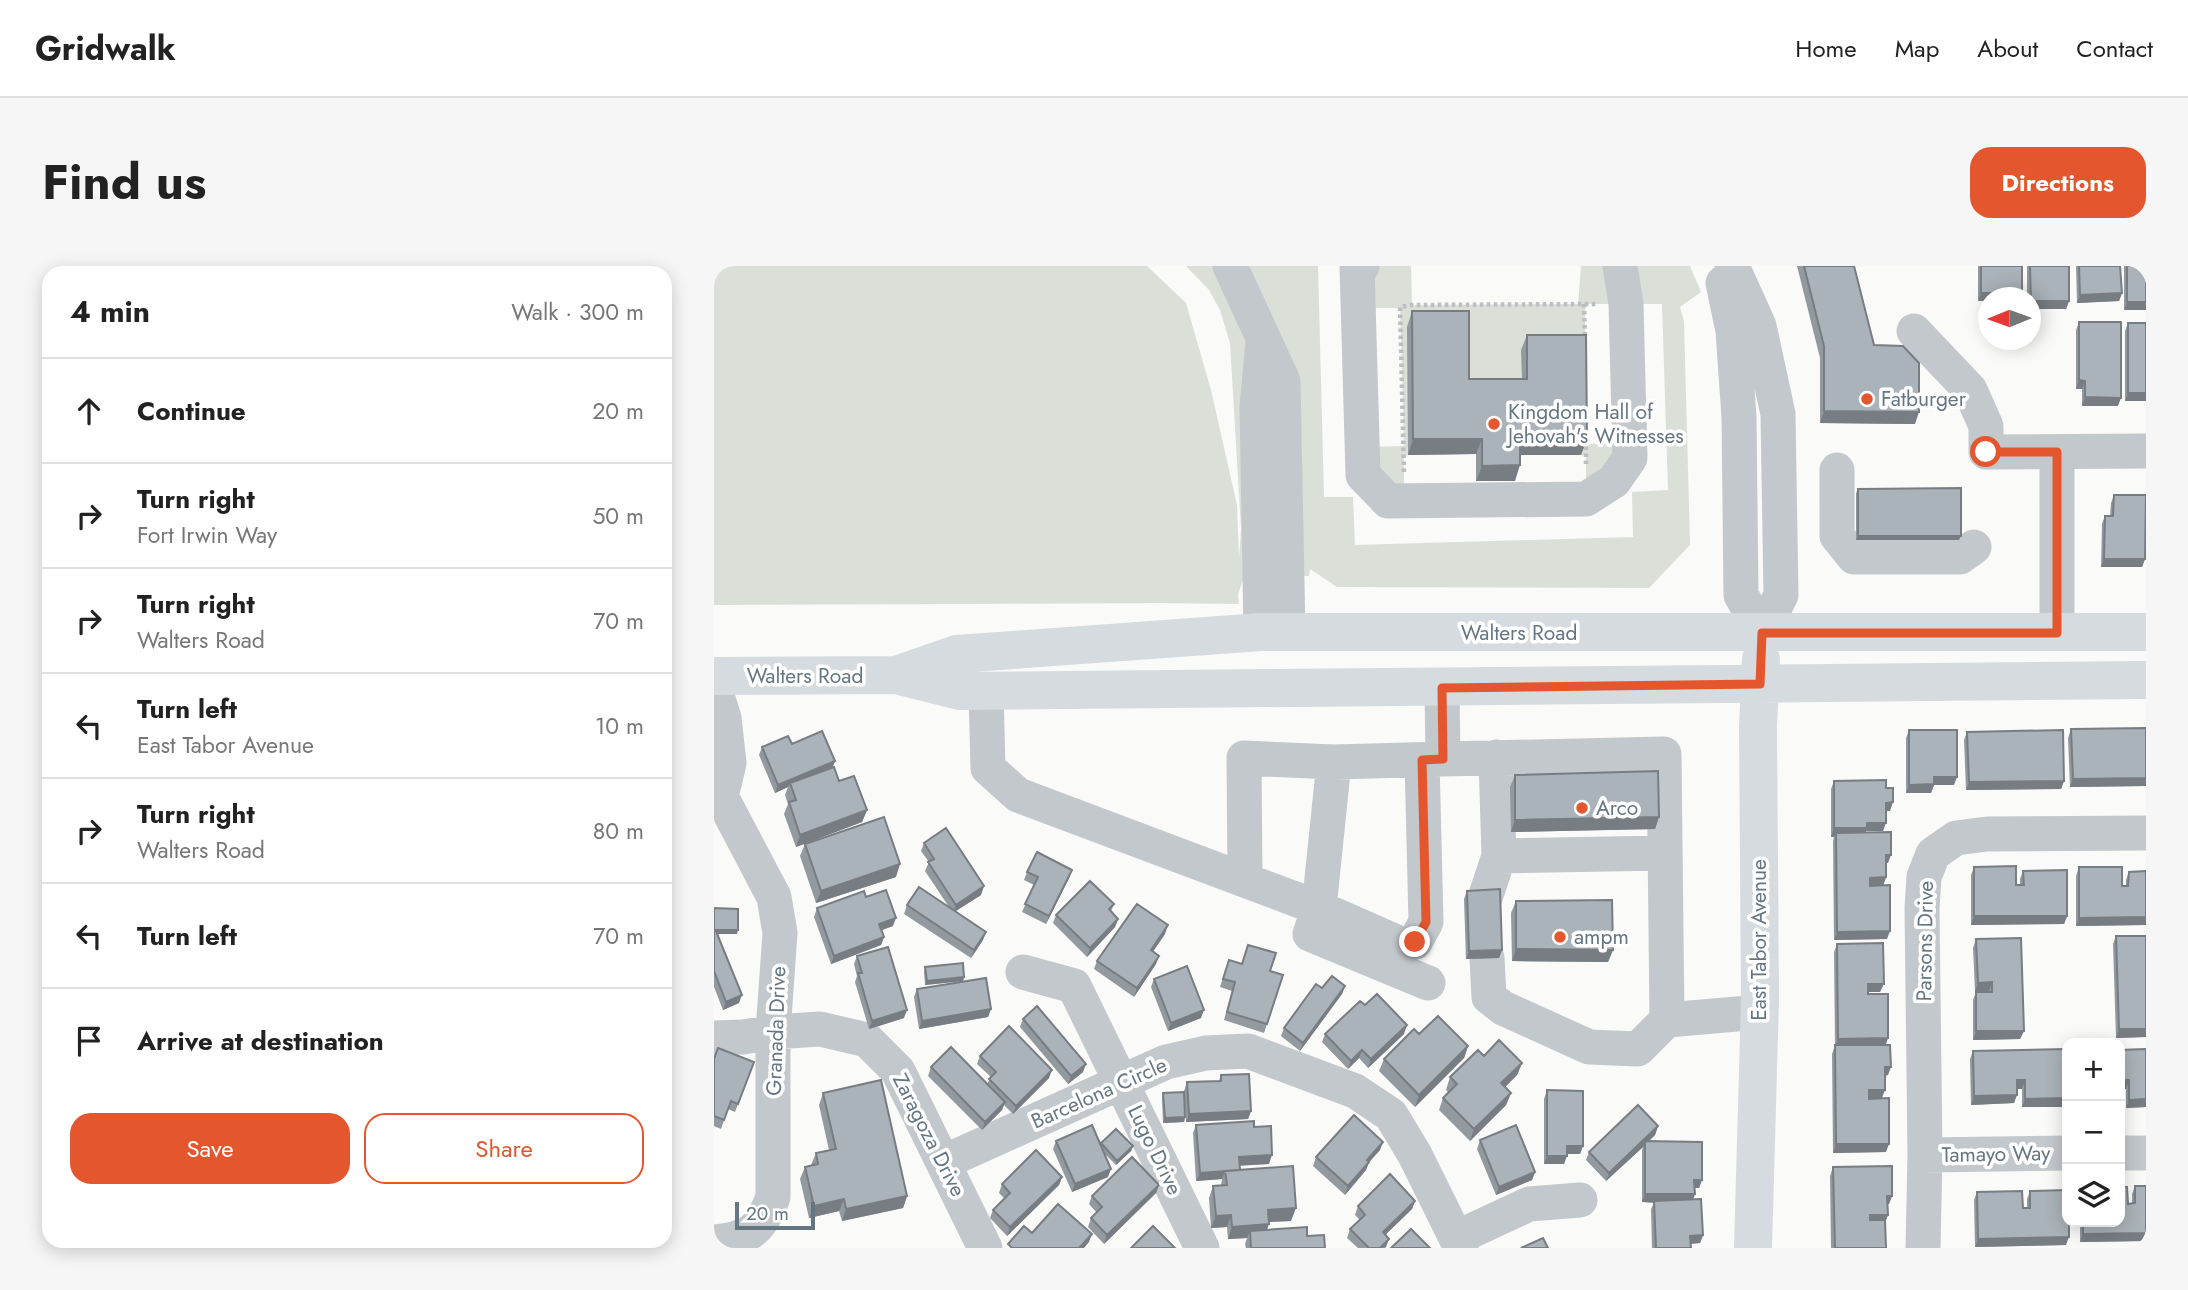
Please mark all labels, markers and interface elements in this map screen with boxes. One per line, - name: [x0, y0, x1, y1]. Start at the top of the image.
- text: Gridwalk: [35, 25, 176, 72]
- text: Home: [1795, 31, 1857, 66]
- text: Map: [1895, 31, 1939, 66]
- text: About: [1977, 31, 2038, 66]
- text: Contact: [2076, 31, 2153, 66]
- text: Find us: [42, 147, 206, 217]
- button: Directions: [1970, 147, 2146, 218]
- north arrow: [1978, 287, 2041, 350]
- text: 4 min: [70, 290, 150, 333]
- text: Walk · 300 m: [511, 295, 644, 329]
- place label: Fatburger: [1881, 384, 1967, 414]
- marker: Fatburger: [1859, 391, 1875, 407]
- icon: ahead: [70, 392, 108, 430]
- text: Continue: [137, 392, 246, 430]
- text: 20 m: [592, 394, 644, 428]
- place label: Kingdom Hall of Jehovah's Witnesses: [1505, 397, 1684, 451]
- marker: Kingdom Hall of Jehovah's Witnesses: [1486, 416, 1502, 432]
- route start: [1970, 436, 2001, 467]
- text: Turn right: [137, 480, 255, 518]
- icon: right: [70, 497, 108, 535]
- text: 50 m: [592, 499, 644, 533]
- text: Fort Irwin Way: [137, 518, 277, 552]
- text: Turn right: [137, 585, 255, 623]
- icon: right: [70, 602, 108, 640]
- text: 70 m: [593, 604, 644, 638]
- street label: Walters Road: [1461, 618, 1577, 648]
- text: Walters Road: [137, 623, 265, 657]
- street label: Walters Road: [747, 661, 863, 691]
- text: Turn left: [137, 690, 237, 728]
- icon: left: [70, 707, 108, 745]
- text: 10 m: [595, 709, 644, 743]
- text: East Tabor Avenue: [137, 728, 314, 762]
- place label: Arco: [1596, 793, 1638, 823]
- text: Turn right: [137, 795, 255, 833]
- marker: Arco: [1574, 800, 1590, 816]
- icon: right: [70, 812, 108, 850]
- text: 80 m: [593, 814, 644, 848]
- text: Walters Road: [137, 833, 265, 867]
- street label: East Tabor Avenue: [1744, 859, 1774, 1021]
- street label: Parsons Drive: [1909, 880, 1941, 1002]
- icon: left: [70, 917, 108, 955]
- text: Turn left: [137, 917, 237, 955]
- text: 70 m: [593, 919, 644, 953]
- place label: ampm: [1574, 922, 1629, 952]
- route end: [1399, 926, 1430, 957]
- marker: ampm: [1552, 929, 1568, 945]
- street label: Granada Drive: [759, 965, 793, 1096]
- icon: arrive: [70, 1022, 108, 1060]
- text: Arrive at destination: [137, 1022, 384, 1060]
- map controls: [2062, 1038, 2125, 1227]
- button: +: [2062, 1038, 2125, 1101]
- street label: Barcelona Circle: [1026, 1050, 1172, 1136]
- street label: Zaragoza Drive: [885, 1068, 973, 1202]
- street label: Lugo Drive: [1120, 1100, 1190, 1200]
- button: −: [2062, 1101, 2125, 1164]
- button: Save: [70, 1113, 350, 1184]
- button: Share: [364, 1113, 644, 1184]
- street label: Tamayo Way: [1941, 1138, 2051, 1170]
- button: layers: [2062, 1164, 2125, 1227]
- scale bar: [735, 1199, 816, 1231]
- text: 20 m: [746, 1200, 789, 1227]

